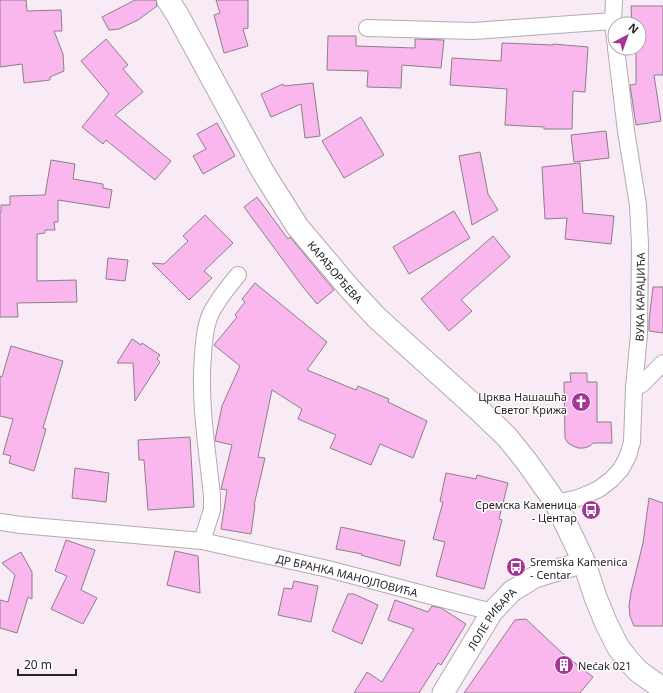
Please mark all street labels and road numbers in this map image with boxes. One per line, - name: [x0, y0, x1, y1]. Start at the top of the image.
- street label: КАРАЂОРЂЕВА: [305, 237, 367, 307]
- street label: ВУКА КАРАЏИЋА: [631, 251, 647, 342]
- street label: ДР БРАНКА МАНОЈЛОВИЋА: [275, 550, 421, 600]
- street label: ЛОЛЕ РИБАРА: [463, 583, 520, 653]

